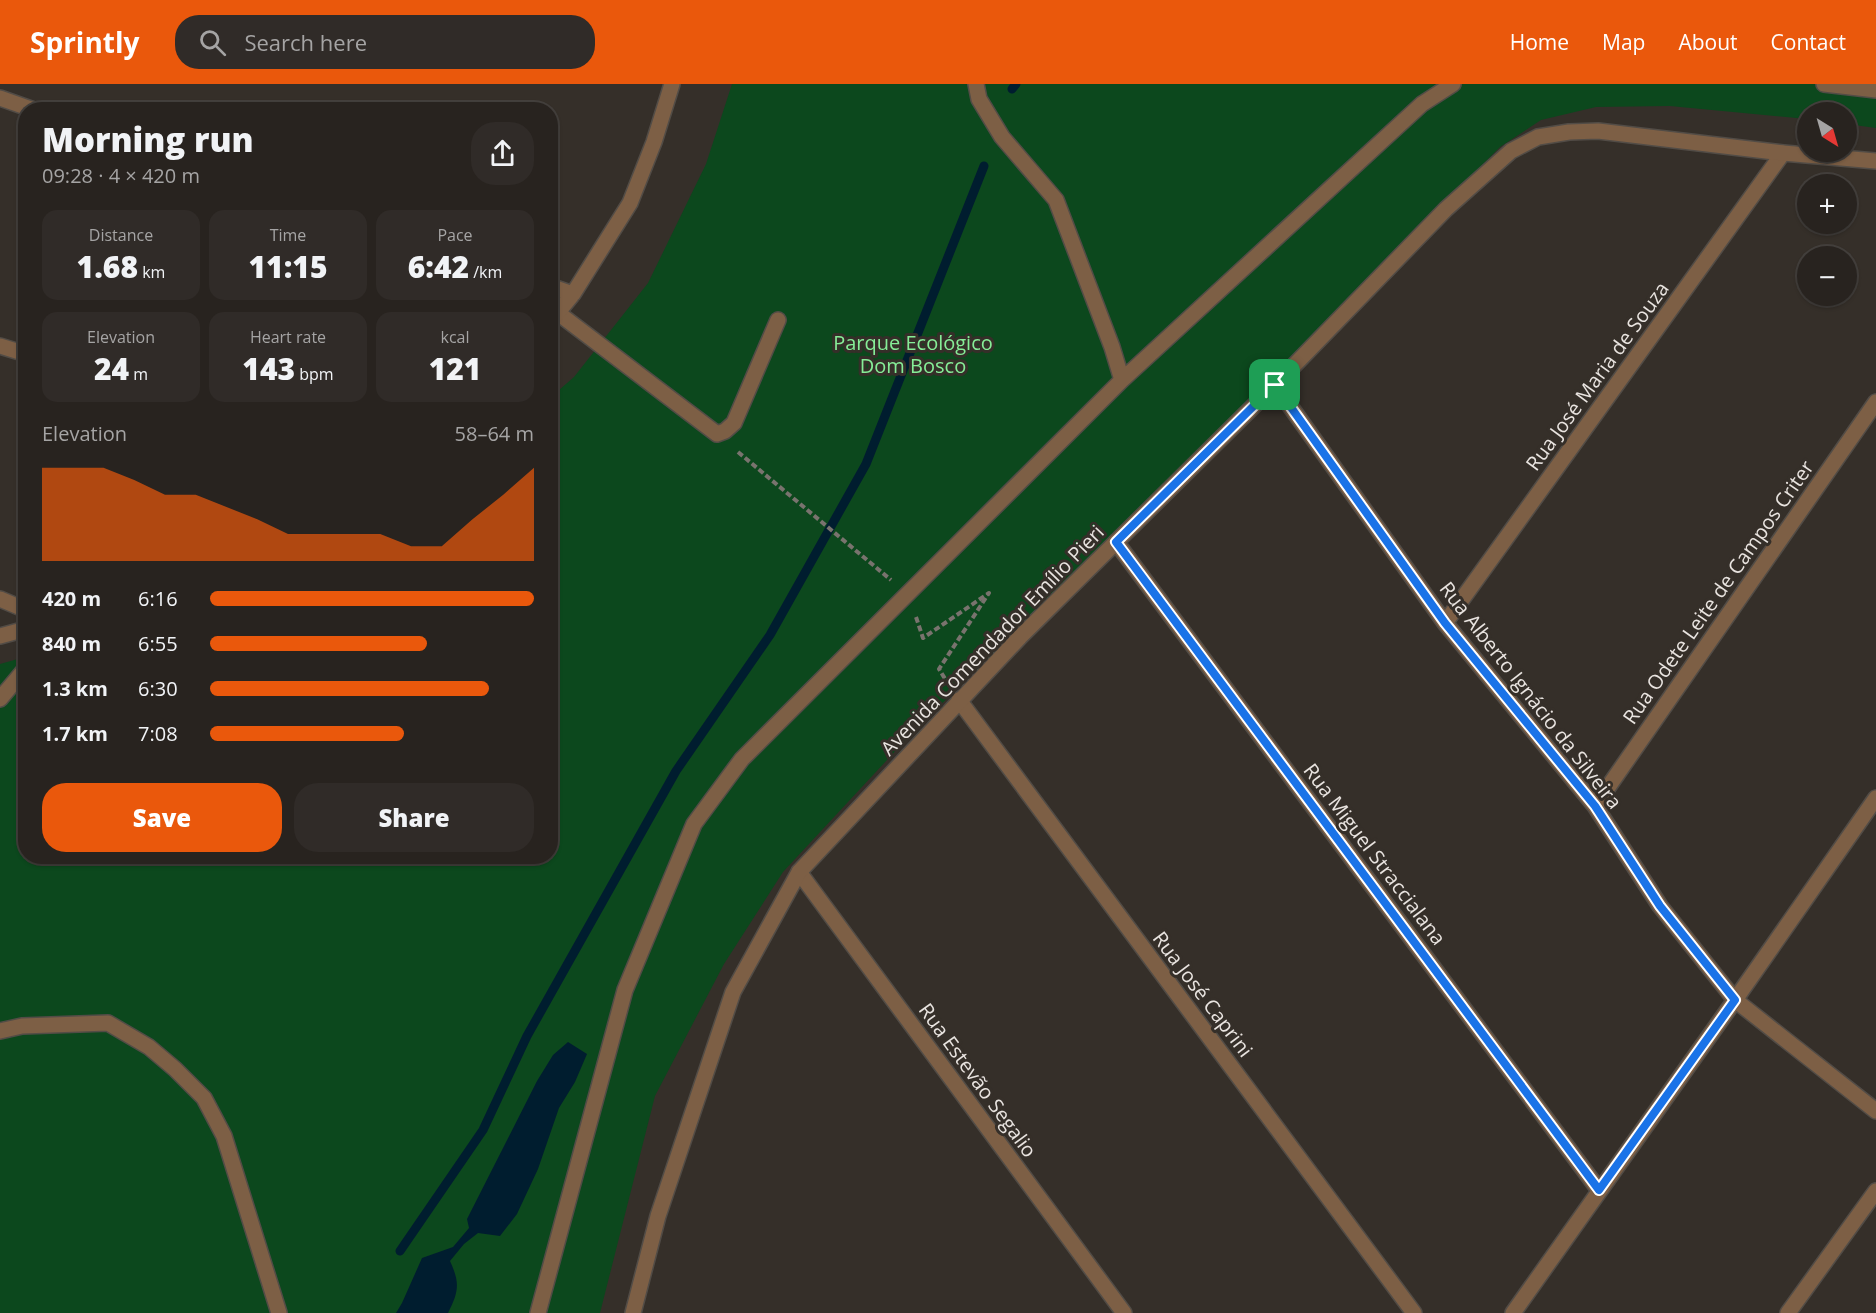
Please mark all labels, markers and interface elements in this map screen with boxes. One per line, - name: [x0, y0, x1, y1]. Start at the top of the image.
- search box: [175, 15, 595, 69]
- text: Sprintly: [30, 23, 139, 61]
- icon: search: [196, 26, 229, 59]
- text: Search here: [244, 27, 367, 57]
- text: Home: [1510, 28, 1569, 56]
- text: Map: [1602, 28, 1645, 56]
- text: About: [1678, 28, 1738, 56]
- text: Contact: [1771, 28, 1846, 56]
- north arrow: [1797, 102, 1857, 162]
- map controls: [1797, 102, 1857, 306]
- text: Morning run: [42, 117, 254, 162]
- button: share: [471, 122, 534, 185]
- text: 09:28 · 4 × 420 m: [42, 162, 200, 189]
- button: +: [1797, 174, 1857, 234]
- text: Distance: [89, 224, 153, 246]
- text: Time: [270, 224, 306, 246]
- text: Pace: [437, 224, 473, 246]
- text: 1.68: [77, 246, 138, 287]
- text: 11:15: [249, 246, 327, 287]
- text: 6:42: [408, 246, 469, 287]
- button: −: [1797, 246, 1857, 306]
- text: km: [138, 261, 165, 283]
- text: /km: [469, 261, 502, 283]
- street label: Rua José Maria de Souza: [1519, 276, 1675, 476]
- text: Elevation: [87, 326, 155, 348]
- text: Heart rate: [250, 326, 326, 348]
- text: kcal: [441, 326, 470, 348]
- park label: Parque Ecológico Dom Bosco: [833, 329, 993, 379]
- text: 24: [94, 348, 129, 389]
- text: 143: [242, 348, 295, 389]
- text: 121: [429, 348, 481, 389]
- pin: [1249, 359, 1300, 410]
- text: m: [129, 363, 148, 385]
- text: bpm: [295, 363, 334, 385]
- icon: arrive: [1258, 368, 1291, 401]
- text: Elevation: [42, 420, 127, 447]
- text: 58–64 m: [455, 420, 534, 447]
- street label: Rua Odete Leite de Campos Criter: [1616, 455, 1820, 729]
- street label: Avenida Comendador Emílio Pieri: [874, 519, 1110, 761]
- street label: Rua Alberto Ignácio da Silveira: [1434, 576, 1628, 814]
- text: 420 m: [42, 585, 101, 612]
- text: 6:16: [138, 585, 178, 612]
- text: 840 m: [42, 630, 101, 657]
- text: 6:55: [138, 630, 178, 657]
- text: 1.3 km: [42, 675, 108, 702]
- text: 6:30: [138, 675, 178, 702]
- text: 1.7 km: [42, 720, 108, 747]
- text: 7:08: [138, 720, 178, 747]
- street label: Rua Miguel Straccialana: [1298, 758, 1452, 950]
- button: Save: [42, 783, 282, 852]
- button: Share: [294, 783, 534, 852]
- street label: Rua José Caprini: [1147, 926, 1259, 1062]
- street label: Rua Estevão Segalio: [913, 997, 1043, 1163]

